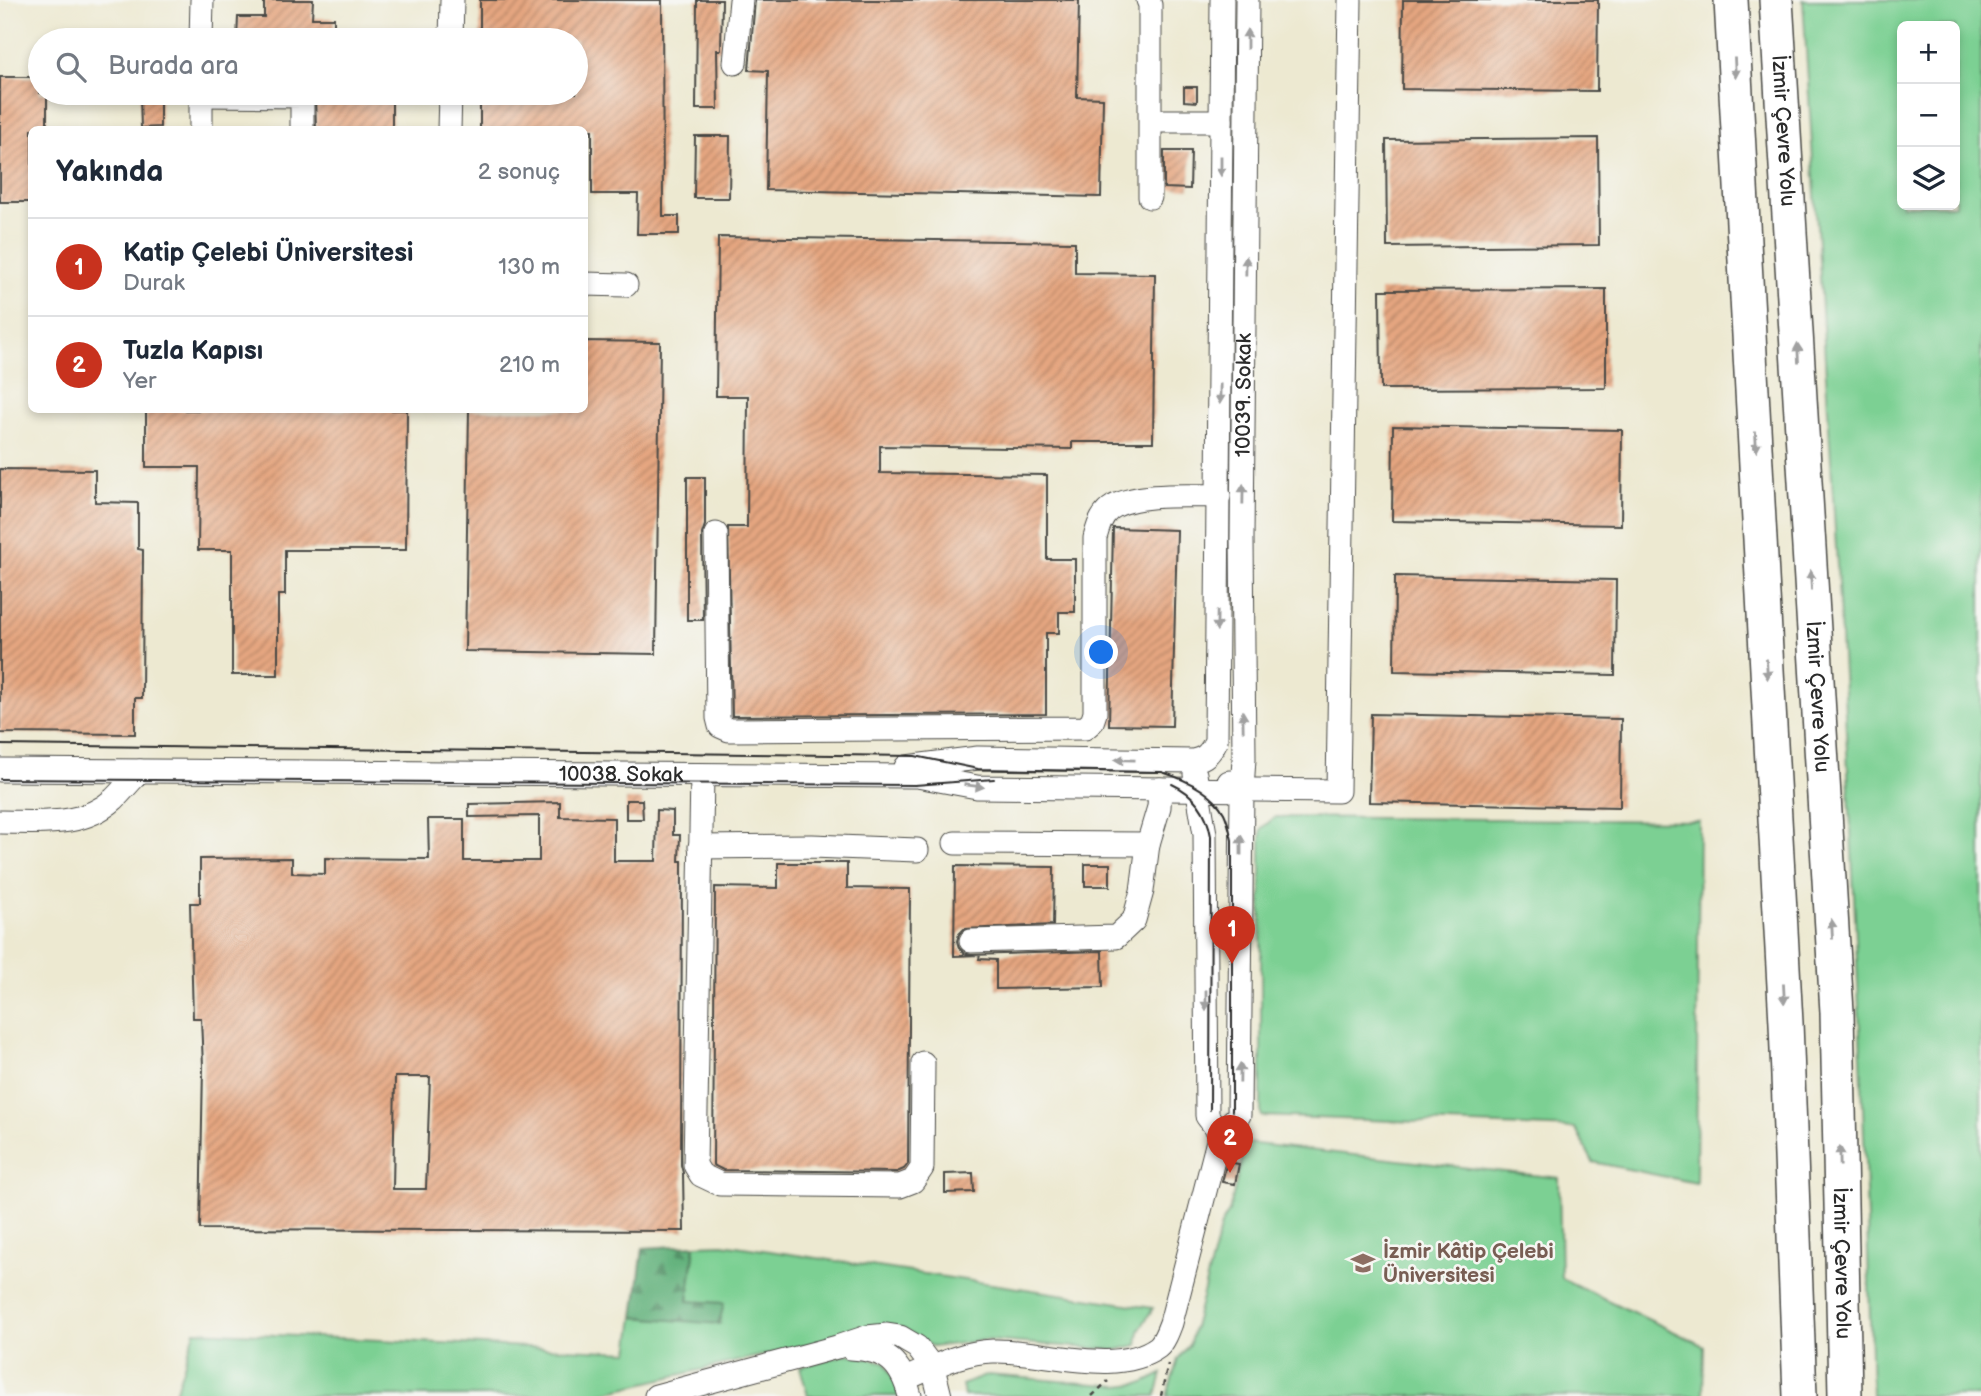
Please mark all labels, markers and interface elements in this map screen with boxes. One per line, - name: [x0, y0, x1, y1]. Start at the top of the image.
- map controls: [1897, 21, 1960, 210]
- button: +: [1897, 21, 1960, 84]
- search box: [28, 28, 588, 105]
- one-way arrow: [1241, 28, 1253, 50]
- icon: search: [52, 48, 90, 86]
- text: Burada ara: [108, 51, 239, 82]
- street label: İzmir Çevre Yolu: [1767, 54, 1801, 207]
- one-way arrow: [1730, 57, 1741, 79]
- button: −: [1897, 84, 1960, 147]
- button: layers: [1897, 147, 1960, 210]
- text: Yakında: [56, 154, 163, 190]
- one-way arrow: [1215, 155, 1227, 177]
- text: 2 sonuç: [478, 158, 560, 186]
- text: Katip Çelebi Üniversitesi: [123, 238, 413, 269]
- text: 1: [74, 253, 84, 281]
- text: 130 m: [498, 253, 560, 281]
- one-way arrow: [1240, 255, 1252, 277]
- text: Durak: [123, 269, 185, 297]
- street label: 10039. Sokak: [1230, 332, 1256, 457]
- text: Tuzla Kapısı: [123, 336, 263, 367]
- one-way arrow: [1792, 341, 1803, 363]
- text: 2: [72, 351, 86, 379]
- text: 210 m: [499, 351, 560, 379]
- text: Yer: [123, 367, 156, 395]
- one-way arrow: [1214, 383, 1226, 405]
- one-way arrow: [1750, 431, 1761, 453]
- one-way arrow: [1237, 483, 1249, 505]
- one-way arrow: [1806, 568, 1817, 590]
- one-way arrow: [1211, 610, 1223, 632]
- street label: İzmir Çevre Yolu: [1801, 620, 1835, 773]
- your location: [1084, 635, 1118, 669]
- one-way arrow: [1762, 658, 1773, 680]
- one-way arrow: [1237, 710, 1248, 732]
- one-way arrow: [1114, 754, 1136, 766]
- street label: 10038. Sokak: [559, 761, 684, 787]
- one-way arrow: [963, 780, 985, 791]
- one-way arrow: [1235, 834, 1247, 856]
- pin: 1: [1209, 906, 1255, 964]
- one-way arrow: [1826, 918, 1837, 940]
- one-way arrow: [1779, 984, 1790, 1006]
- one-way arrow: [1200, 989, 1212, 1011]
- one-way arrow: [1234, 1062, 1245, 1084]
- pin: 2: [1207, 1115, 1253, 1173]
- one-way arrow: [1834, 1145, 1846, 1167]
- street label: İzmir Çevre Yolu: [1828, 1187, 1856, 1339]
- place label: İzmir Kâtip Çelebi Üniversitesi: [1383, 1238, 1554, 1288]
- school or university icon: İzmir Kâtip Çelebi Üniversitesi: [1349, 1249, 1377, 1277]

